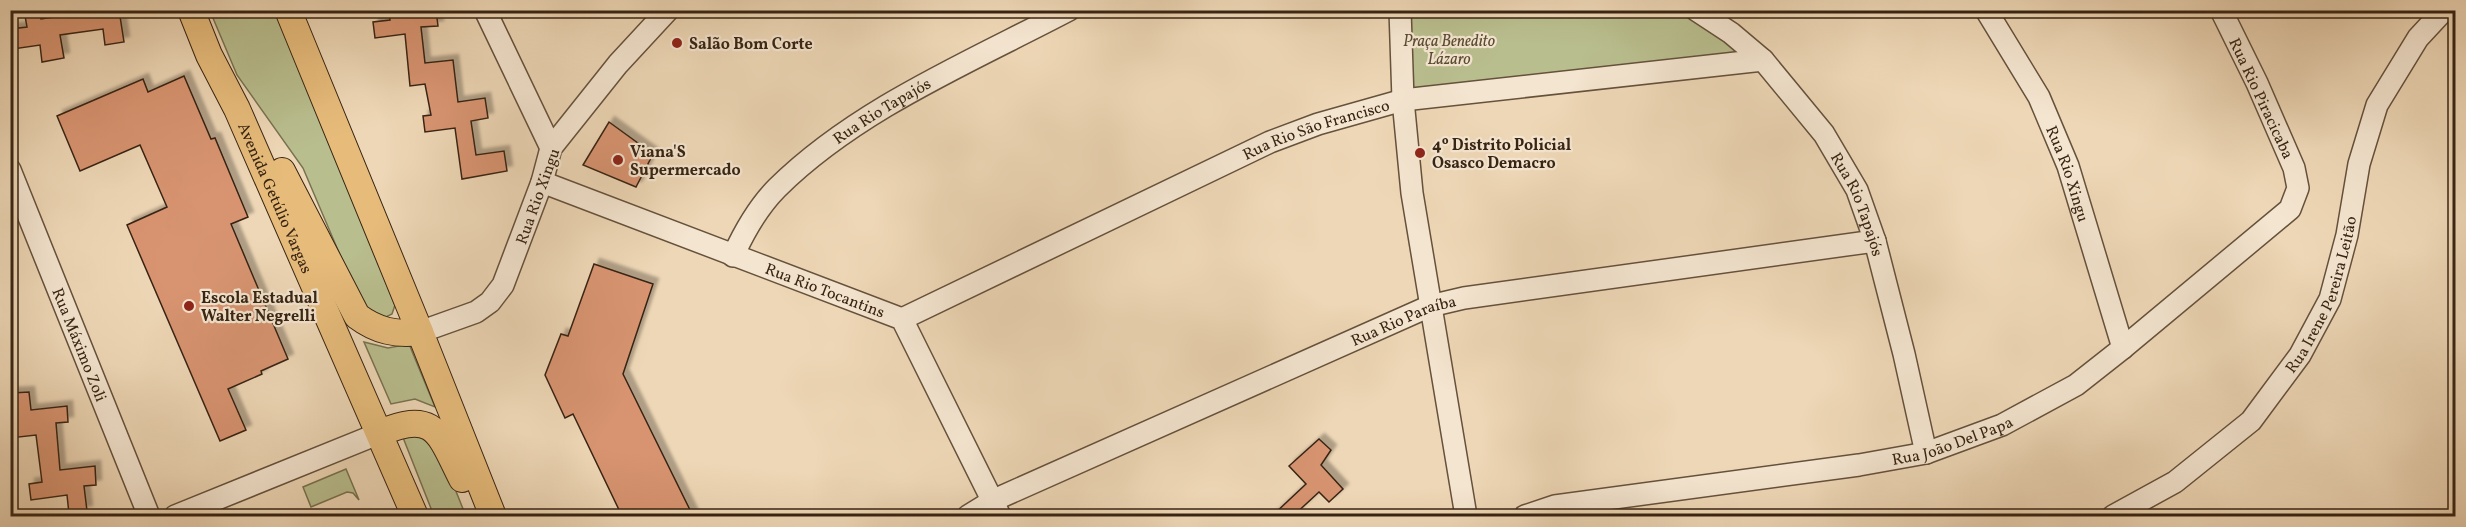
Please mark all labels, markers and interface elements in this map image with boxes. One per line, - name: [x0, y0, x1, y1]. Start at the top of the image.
- park label: Praça Benedito Lázaro: [1403, 31, 1496, 71]
- place label: Salão Bom Corte: [689, 34, 813, 56]
- street label: Rua Rio Piracicaba: [2222, 35, 2298, 163]
- marker: Salão Bom Corte: [670, 36, 684, 50]
- street label: Rua Rio Tapajós: [829, 74, 936, 151]
- street label: Rua Rio São Francisco: [1239, 95, 1392, 167]
- street label: Avenida Getúlio Vargas: [231, 119, 317, 278]
- street label: Rua Rio Xingu: [2039, 123, 2093, 225]
- place label: 4º Distrito Policial Osasco Demacro: [1432, 135, 1572, 175]
- place label: Viana'S Supermercado: [630, 142, 741, 182]
- street label: Rua Rio Xingu: [511, 146, 566, 248]
- marker: 4º Distrito Policial Osasco Demacro: [1413, 146, 1427, 160]
- street label: Rua Rio Tapajós: [1824, 149, 1887, 259]
- marker: Viana'S Supermercado: [611, 153, 625, 167]
- street label: Rua Irene Pereira Leitão: [2281, 215, 2363, 379]
- street label: Rua Rio Tocantins: [761, 259, 888, 324]
- street label: Rua Máximo Zoli: [45, 285, 111, 406]
- place label: Escola Estadual Walter Negrelli: [201, 288, 319, 328]
- street label: Rua Rio Paraíba: [1348, 291, 1459, 353]
- marker: Escola Estadual Walter Negrelli: [182, 299, 196, 313]
- street label: Rua João Del Papa: [1890, 412, 2018, 472]

